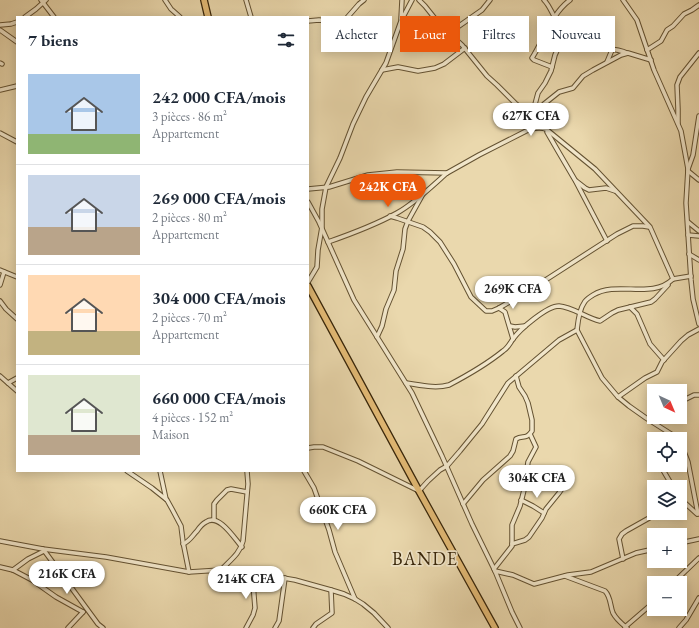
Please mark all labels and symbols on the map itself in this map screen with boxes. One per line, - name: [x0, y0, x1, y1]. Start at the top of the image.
- pin: 627K CFA: [490, 103, 572, 137]
- pin: 242K CFA: [347, 174, 429, 208]
- pin: 269K CFA: [472, 276, 554, 310]
- north arrow: [647, 384, 687, 424]
- pin: 304K CFA: [496, 465, 578, 499]
- pin: 660K CFA: [297, 497, 379, 531]
- district label: BANDE: [392, 547, 458, 570]
- pin: 216K CFA: [26, 561, 108, 595]
- pin: 214K CFA: [205, 566, 287, 600]

